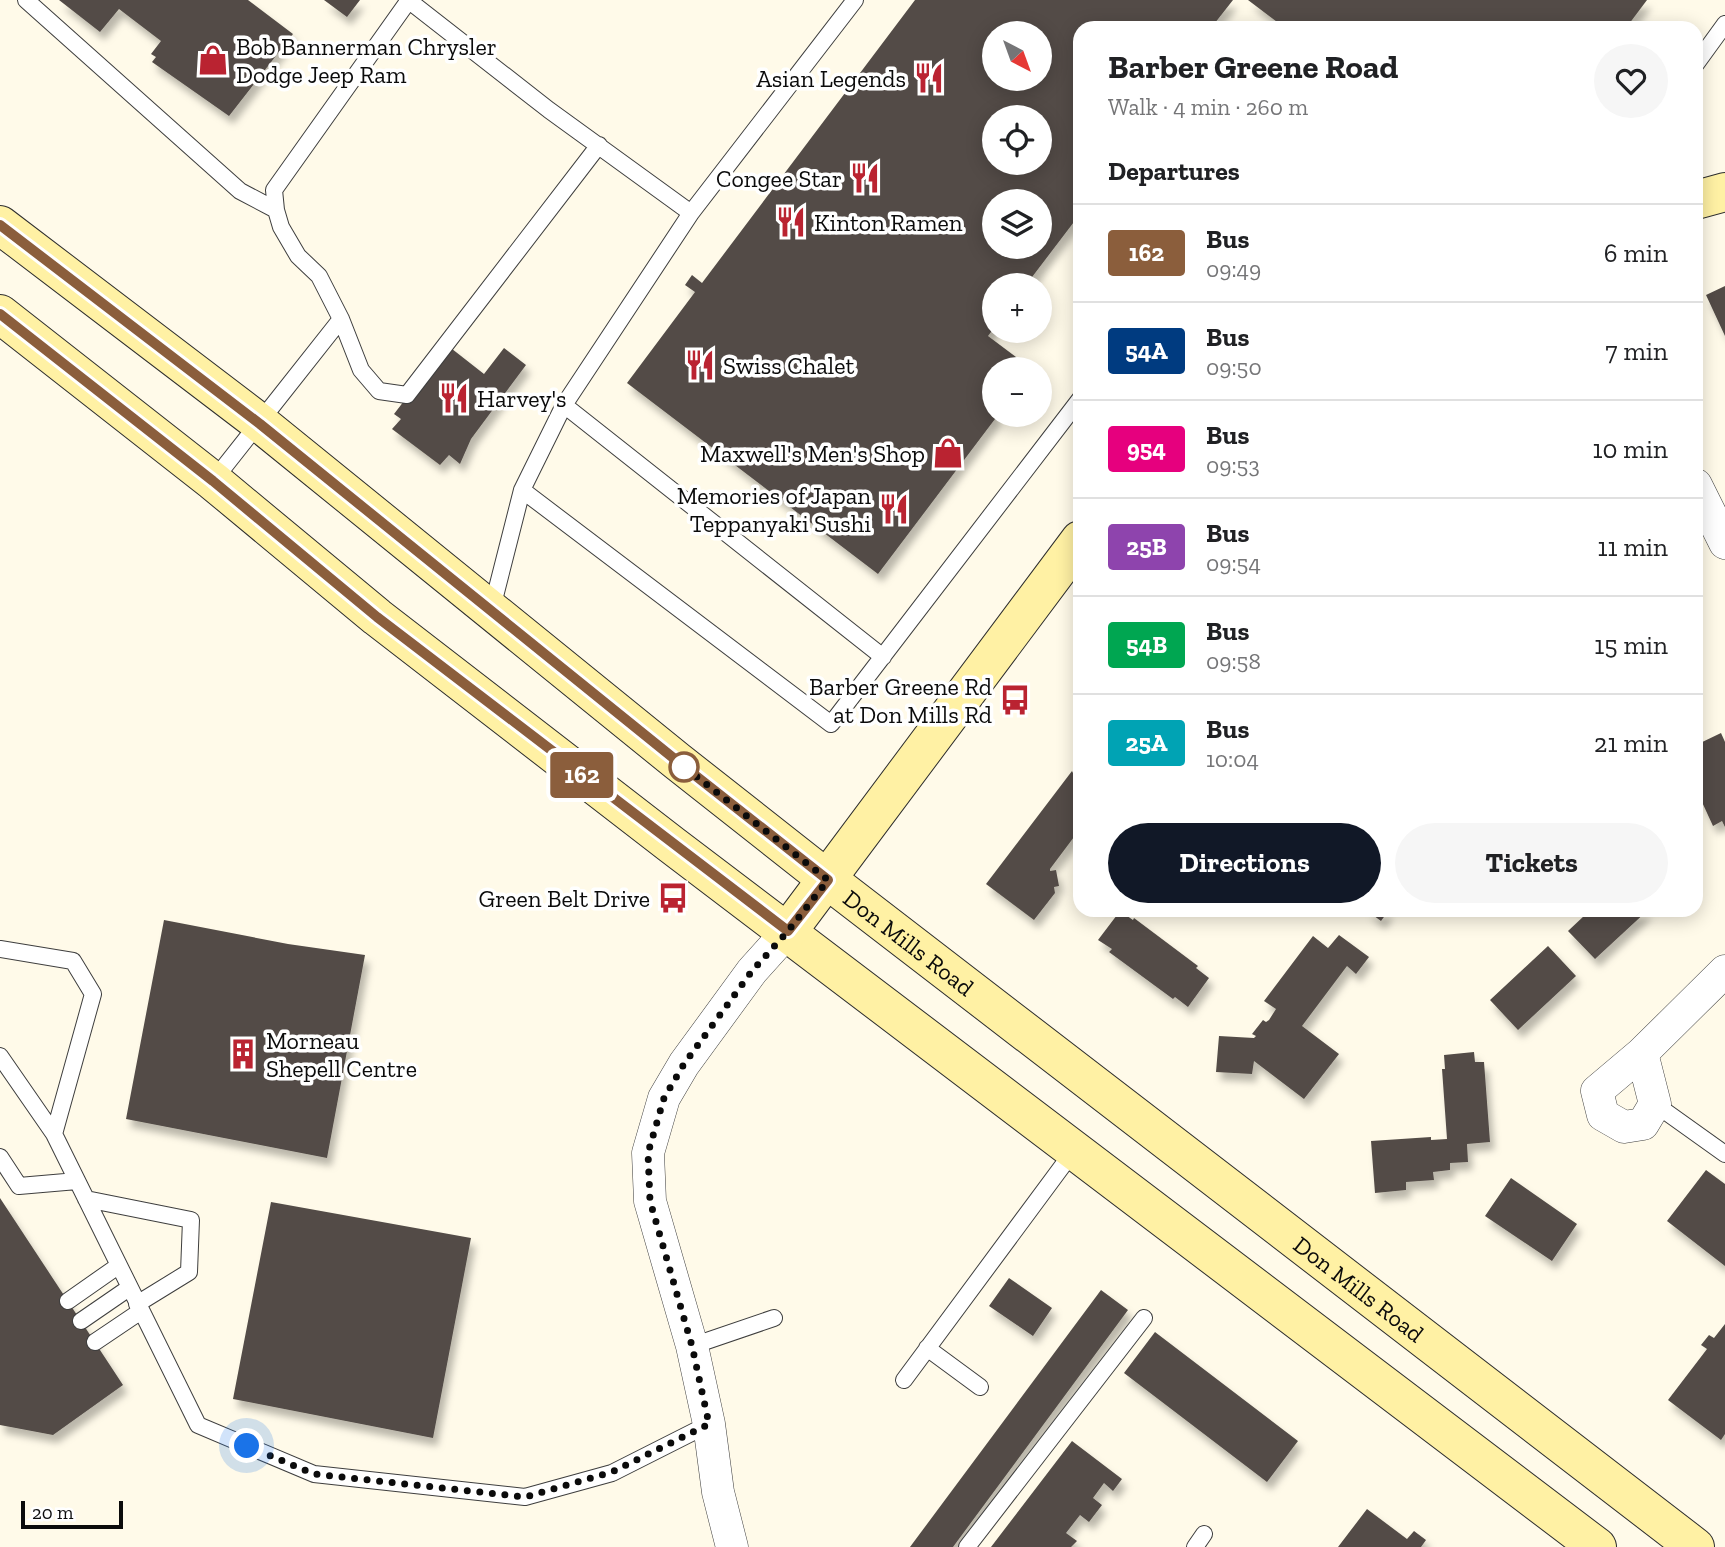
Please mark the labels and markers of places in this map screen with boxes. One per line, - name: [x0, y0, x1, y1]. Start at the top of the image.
- place label: Bob Bannerman Chrysler Dodge Jeep Ram: [236, 32, 497, 89]
- shop icon: Bob Bannerman Chrysler Dodge Jeep Ram: [196, 43, 230, 77]
- restaurant icon: Asian Legends: [912, 61, 946, 95]
- place label: Asian Legends: [756, 64, 906, 93]
- restaurant icon: Congee Star: [848, 161, 882, 195]
- place label: Congee Star: [716, 164, 842, 193]
- restaurant icon: Kinton Ramen: [774, 205, 808, 239]
- place label: Kinton Ramen: [814, 208, 963, 237]
- restaurant icon: Swiss Chalet: [683, 348, 717, 382]
- place label: Swiss Chalet: [723, 351, 854, 380]
- restaurant icon: Harvey's: [437, 381, 471, 415]
- place label: Harvey's: [477, 384, 567, 413]
- shop icon: Maxwell's Men's Shop: [931, 436, 965, 470]
- place label: Maxwell's Men's Shop: [700, 439, 925, 468]
- place label: Memories of Japan Teppanyaki Sushi: [677, 481, 871, 538]
- restaurant icon: Memories of Japan Teppanyaki Sushi: [877, 492, 911, 526]
- place label: Barber Greene Rd at Don Mills Rd: [809, 672, 992, 729]
- bus stop icon: Barber Greene Rd at Don Mills Rd: [998, 683, 1032, 717]
- unlabelled marker: [669, 752, 699, 782]
- bus stop icon: Green Belt Drive: [656, 881, 690, 915]
- place label: Green Belt Drive: [479, 884, 650, 913]
- place label: Morneau Shepell Centre: [266, 1026, 417, 1083]
- building icon: Morneau Shepell Centre: [226, 1037, 260, 1071]

